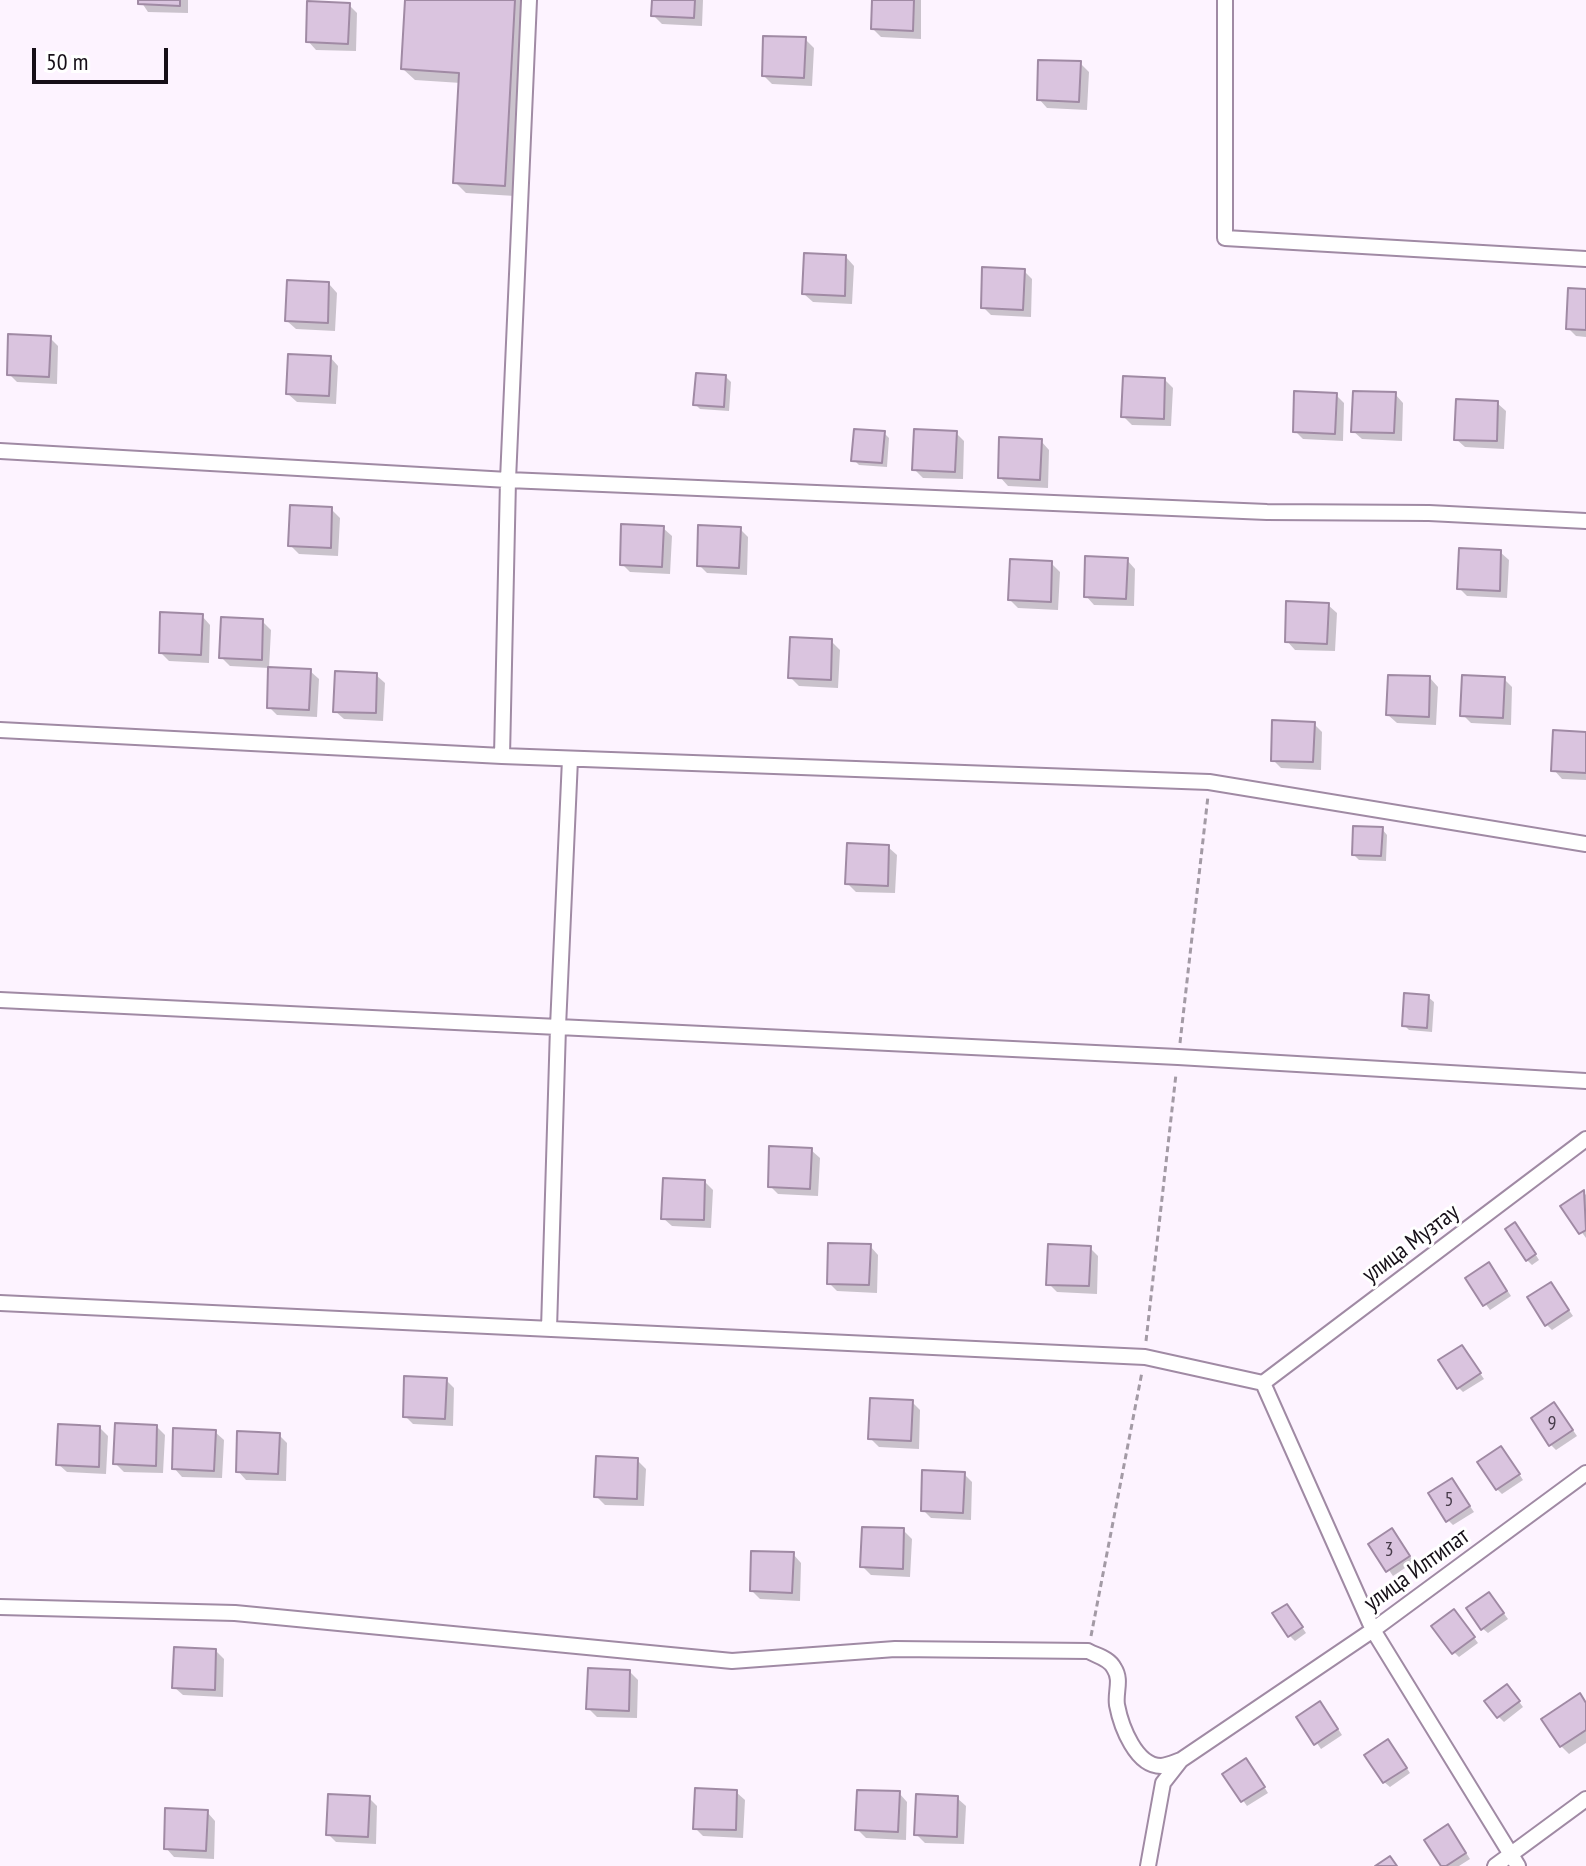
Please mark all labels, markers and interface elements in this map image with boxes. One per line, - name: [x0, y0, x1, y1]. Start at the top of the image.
- scale bar: [36, 32, 172, 82]
- text: 50 m: [46, 46, 88, 77]
- street label: улица Музтау: [1357, 1198, 1465, 1290]
- house number: 9: [1548, 1412, 1556, 1436]
- house number: 5: [1445, 1488, 1453, 1512]
- street label: улица Илтипат: [1359, 1522, 1475, 1618]
- house number: 3: [1385, 1538, 1393, 1562]

